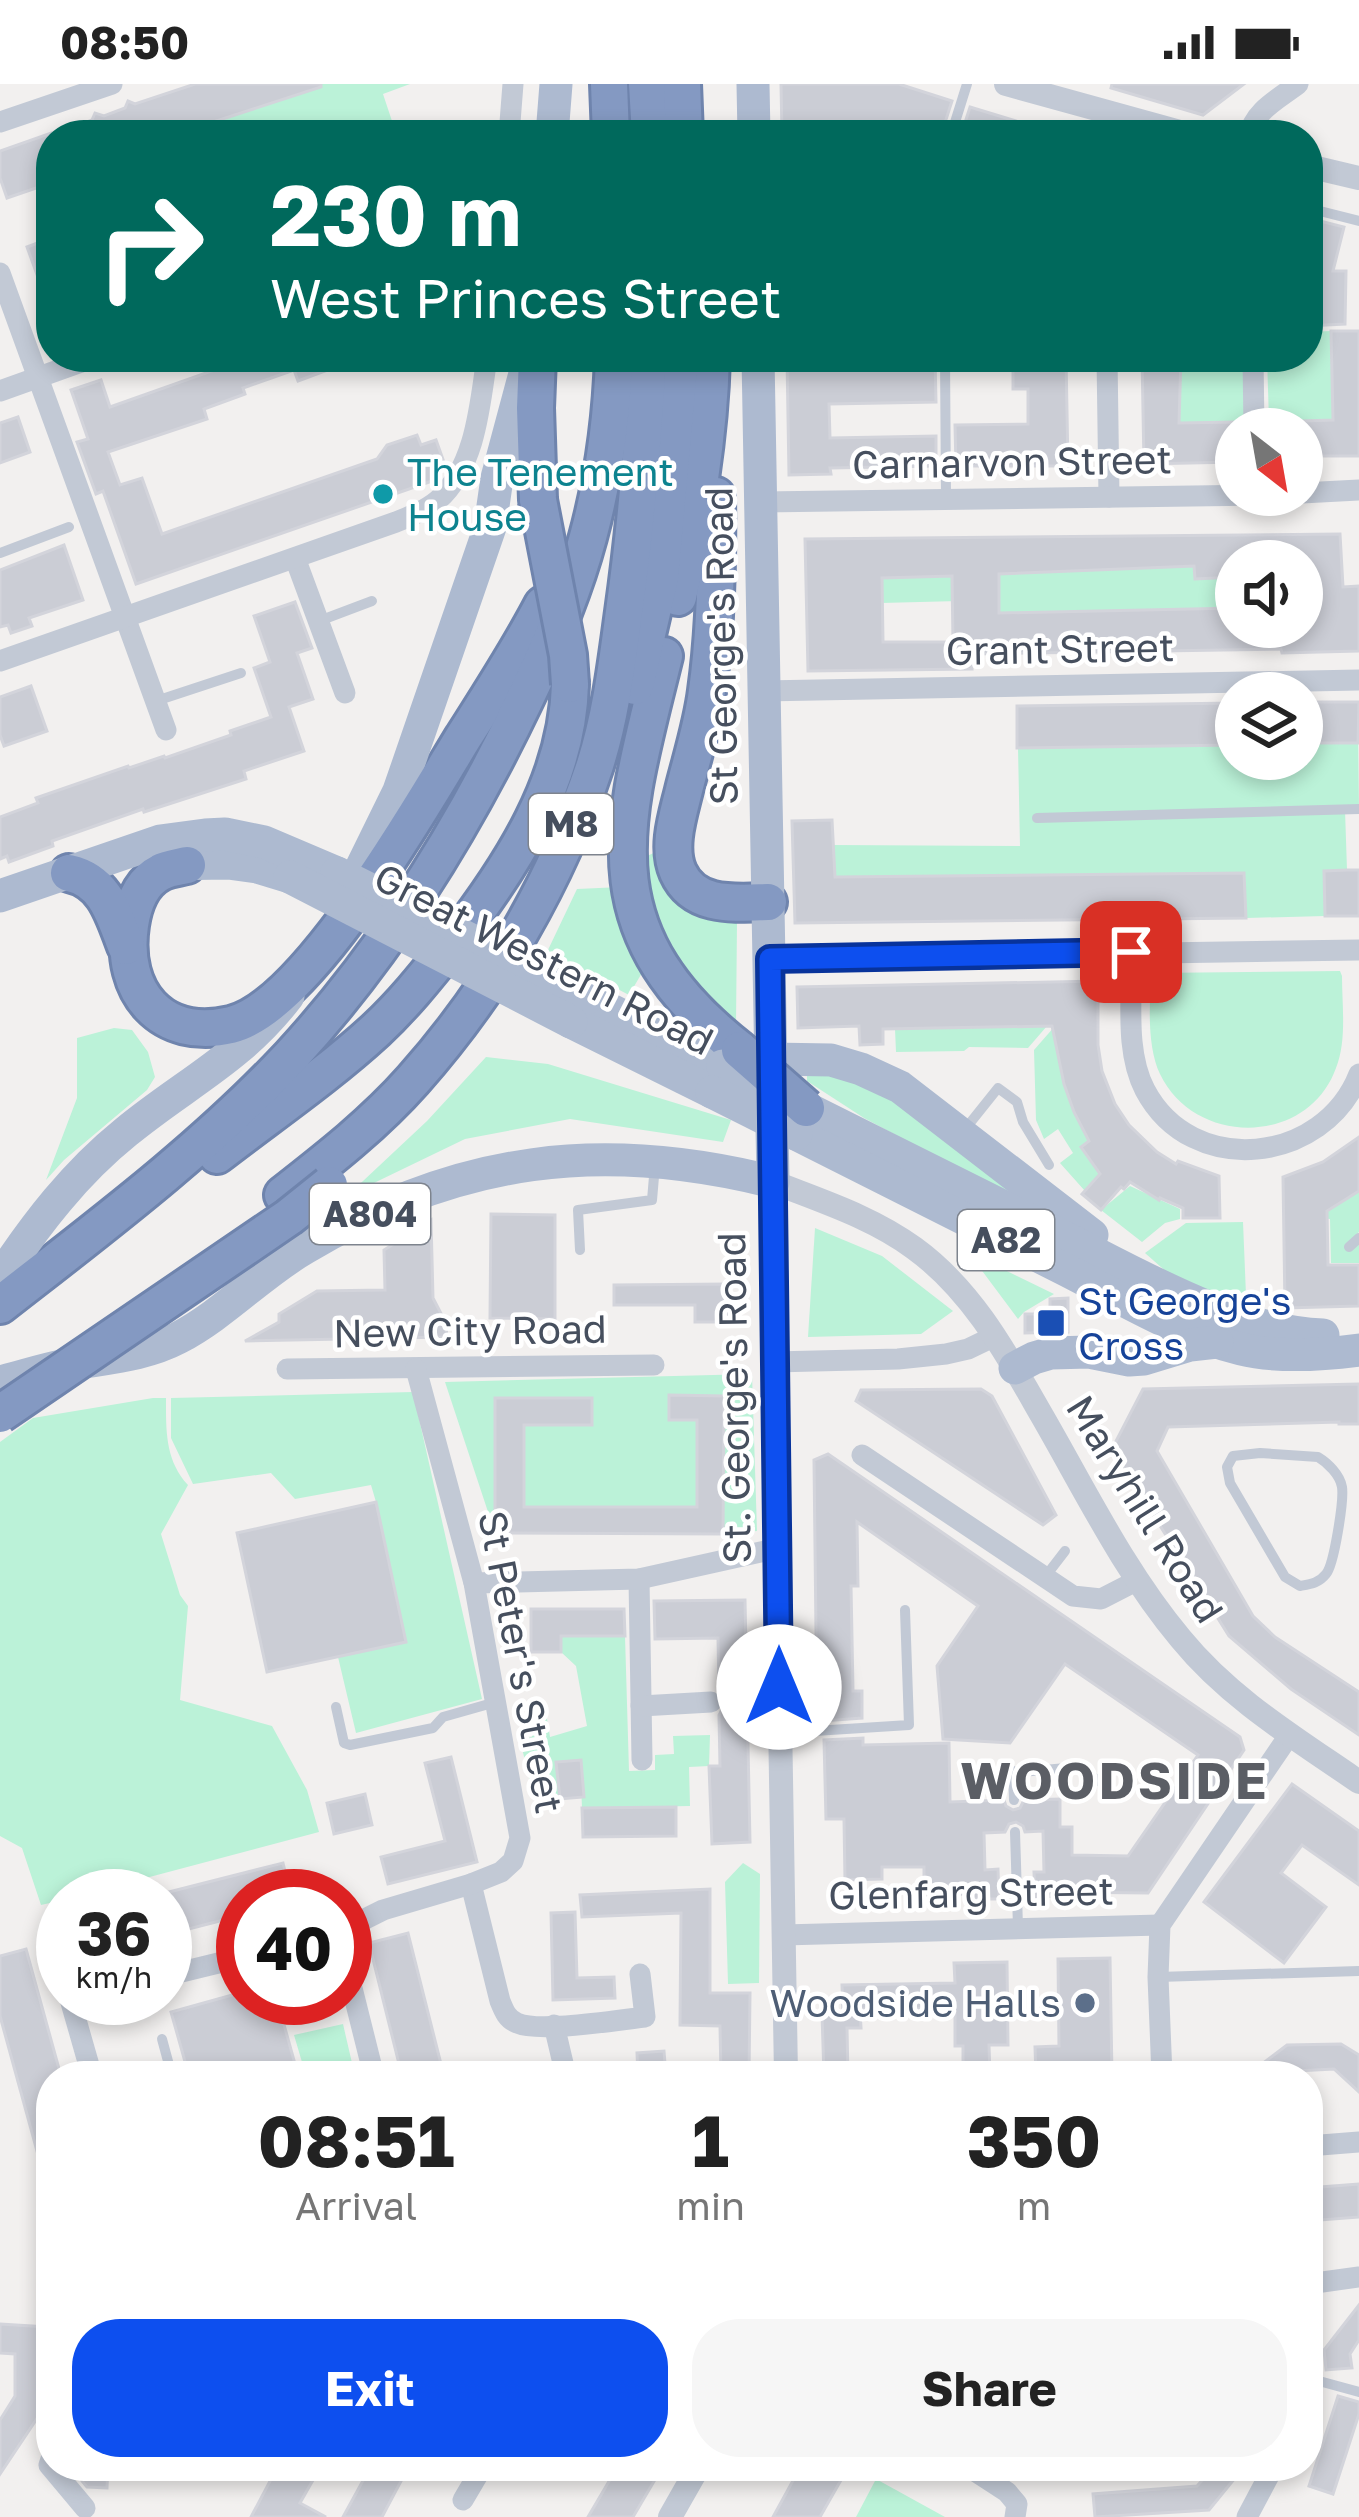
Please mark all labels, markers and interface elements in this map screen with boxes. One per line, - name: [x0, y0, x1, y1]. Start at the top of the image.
- text: 08:50: [60, 15, 189, 69]
- text: 230 m: [270, 164, 522, 264]
- icon: right: [72, 168, 228, 324]
- text: West Princes Street: [270, 265, 782, 330]
- north arrow: [1215, 408, 1323, 516]
- map controls: [1215, 408, 1323, 780]
- street label: Carnarvon Street: [852, 435, 1172, 488]
- place label: The Tenement House: [407, 448, 674, 540]
- marker: The Tenement House: [370, 481, 396, 507]
- street label: St George's Road: [694, 486, 747, 806]
- button: sound: [1215, 540, 1323, 648]
- street label: Grant Street: [945, 623, 1175, 674]
- button: layers: [1215, 672, 1323, 780]
- road number: M8: [529, 794, 613, 854]
- street label: Great Western Road: [367, 853, 721, 1064]
- pin: [1080, 901, 1182, 1003]
- icon: arrive: [1098, 919, 1164, 985]
- road number: A804: [310, 1184, 430, 1244]
- road number: A82: [958, 1210, 1054, 1270]
- street label: St. George's Road: [707, 1232, 760, 1564]
- place label: St George's Cross: [1078, 1277, 1291, 1369]
- street label: New City Road: [333, 1305, 607, 1356]
- marker: St George's Cross: [1035, 1307, 1067, 1339]
- street label: Maryhill Road: [1057, 1387, 1234, 1631]
- street label: St Peter's Street: [469, 1507, 574, 1817]
- position arrow: [716, 1624, 842, 1750]
- district label: WOODSIDE: [960, 1749, 1270, 1810]
- street label: Glenfarg Street: [828, 1867, 1114, 1918]
- speed limit sign: 40: [216, 1869, 372, 2025]
- text: 36: [77, 1896, 151, 1968]
- text: km/h: [76, 1959, 152, 1995]
- place label: Woodside Halls: [770, 1979, 1061, 2026]
- marker: Woodside Halls: [1072, 1990, 1098, 2016]
- text: 08:51: [258, 2096, 455, 2183]
- text: 1: [692, 2096, 729, 2183]
- text: 350: [967, 2096, 1101, 2183]
- text: Arrival: [295, 2182, 417, 2229]
- text: min: [676, 2182, 745, 2229]
- text: m: [1017, 2182, 1051, 2229]
- button: Exit: [72, 2319, 668, 2457]
- button: Share: [692, 2319, 1287, 2457]

